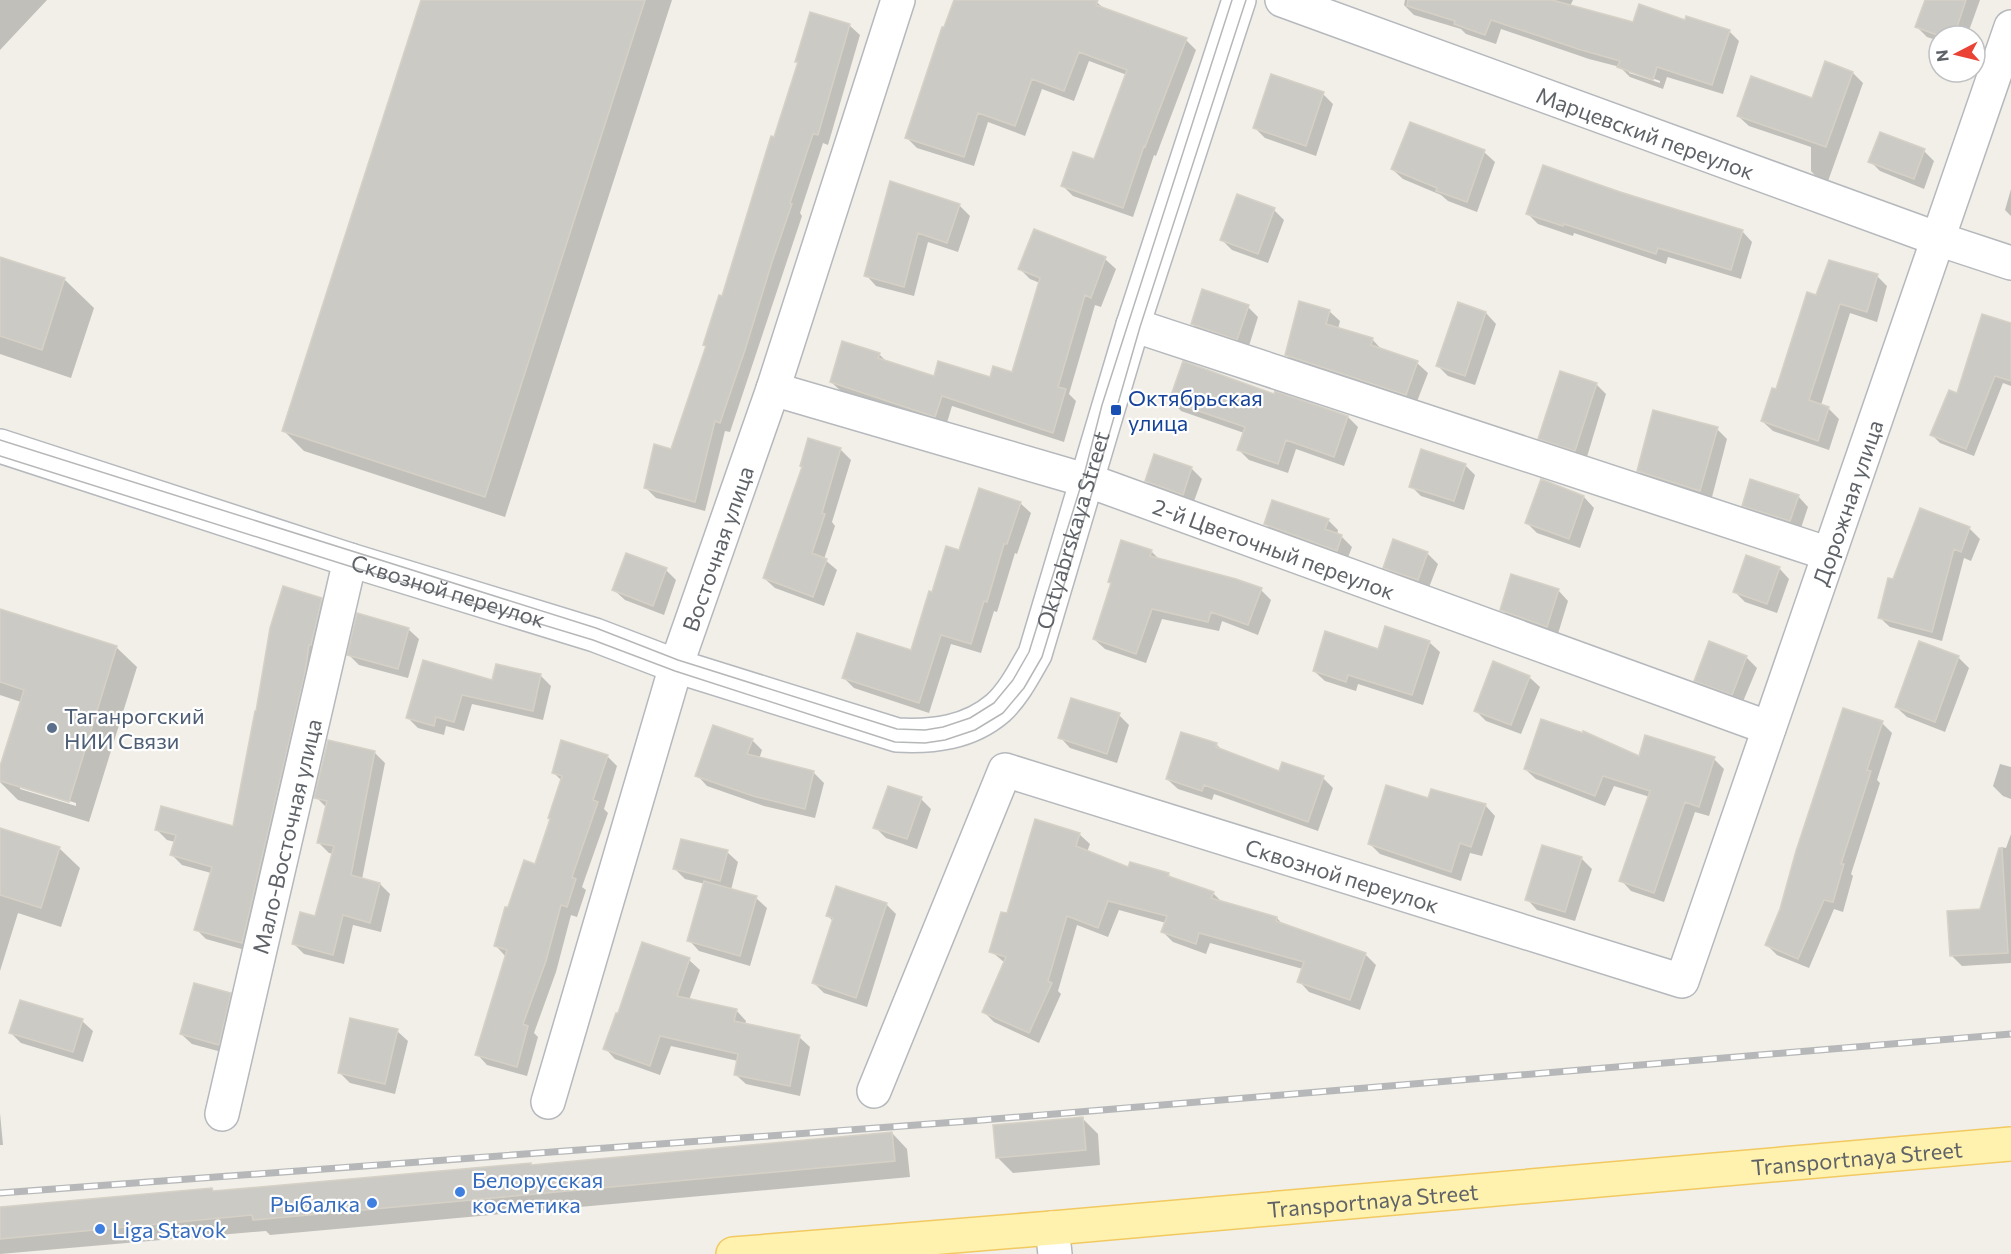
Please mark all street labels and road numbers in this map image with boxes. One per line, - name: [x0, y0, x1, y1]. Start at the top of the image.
- street label: Марцевский переулок: [1533, 80, 1759, 185]
- street label: Дорожная улица: [1806, 416, 1888, 589]
- street label: Oktyabrskaya Street: [1030, 428, 1114, 632]
- street label: Восточная улица: [676, 462, 759, 635]
- street label: 2-й Цветочный переулок: [1149, 492, 1399, 605]
- street label: Сквозной переулок: [348, 548, 549, 633]
- street label: Мало-Восточная улица: [246, 716, 326, 957]
- street label: Сквозной переулок: [1242, 832, 1443, 918]
- street label: Transportnaya Street: [1750, 1135, 1964, 1180]
- street label: Transportnaya Street: [1266, 1177, 1479, 1223]

